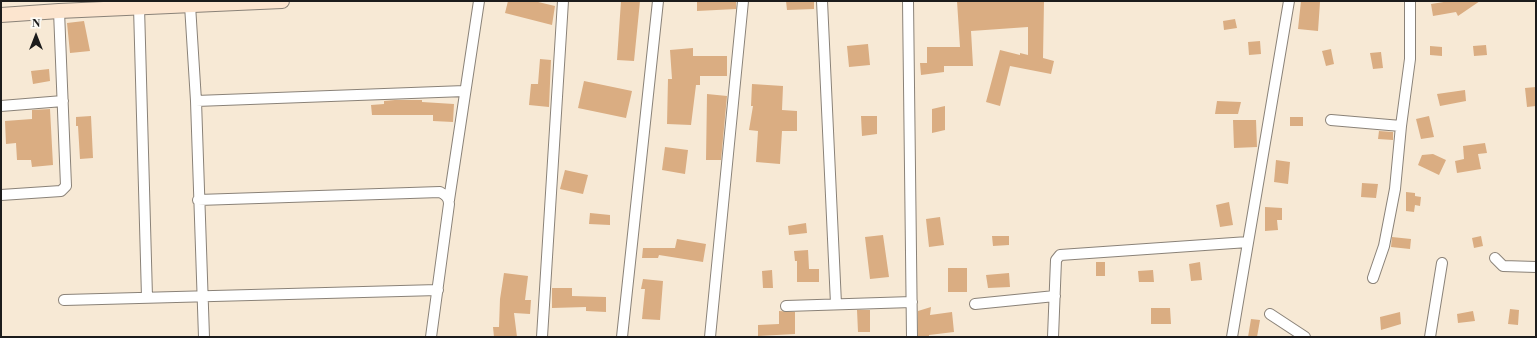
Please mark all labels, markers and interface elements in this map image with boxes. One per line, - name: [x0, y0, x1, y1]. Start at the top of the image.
- north arrow: [16, 16, 56, 56]
- text: N: [32, 17, 40, 31]

